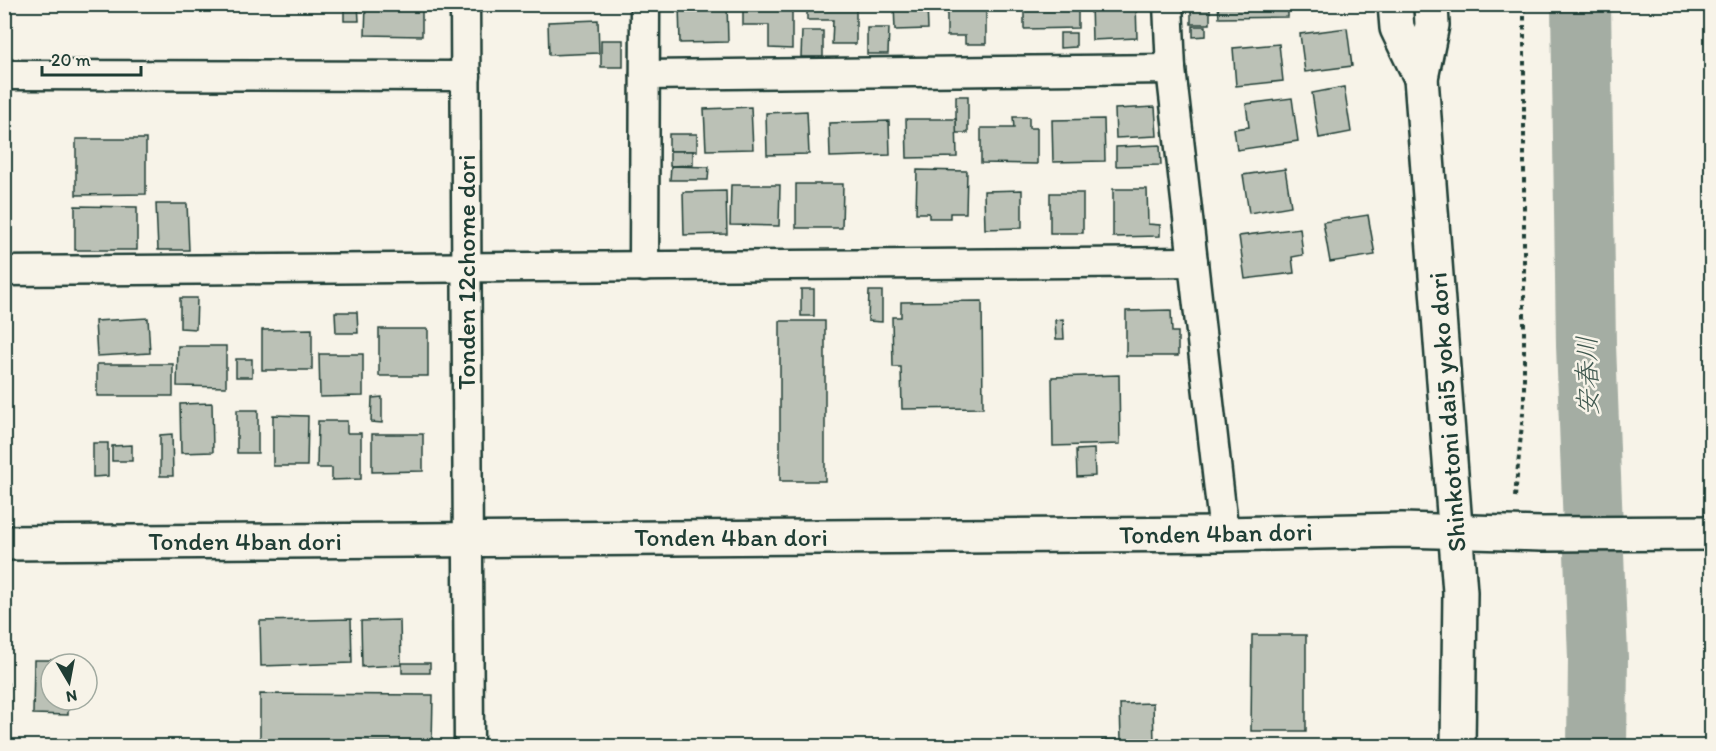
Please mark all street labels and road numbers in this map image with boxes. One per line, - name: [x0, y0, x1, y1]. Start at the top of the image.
- street label: Tonden 12chome dori: [450, 154, 482, 390]
- street label: Shinkotoni dai5 yoko dori: [1421, 271, 1473, 553]
- street label: Tonden 4ban dori: [1119, 515, 1313, 551]
- street label: Tonden 4ban dori: [634, 521, 828, 553]
- street label: Tonden 4ban dori: [148, 525, 342, 557]

